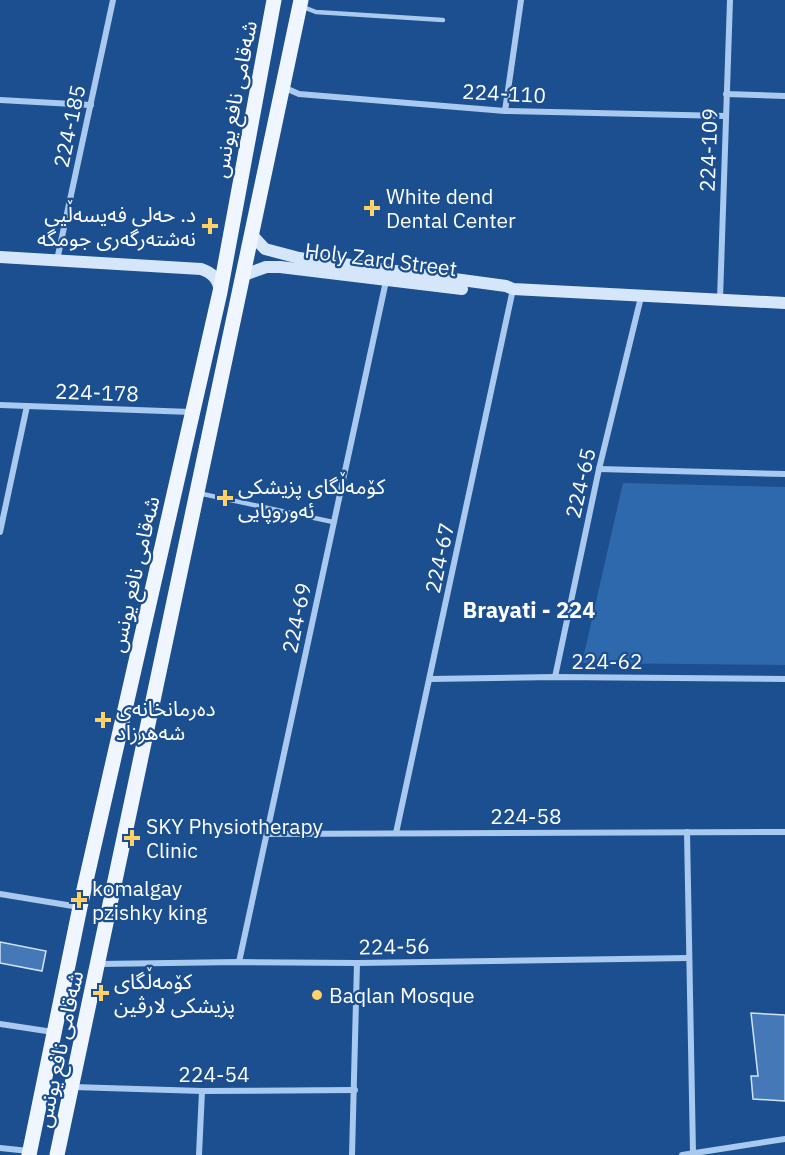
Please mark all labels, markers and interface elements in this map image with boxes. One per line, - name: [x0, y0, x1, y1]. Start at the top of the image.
- street label: شەقامی نافع یونس: [205, 18, 265, 180]
- street label: 224-110: [461, 77, 547, 109]
- street label: 224-185: [47, 82, 91, 170]
- street label: 224-109: [693, 108, 723, 192]
- place label: White dend Dental Center: [386, 182, 516, 234]
- place label: د. حەلی فەیسەڵیی نەشتەرگەری جومگە: [37, 199, 196, 252]
- marker: White dend Dental Center: [363, 199, 381, 217]
- marker: د. حەلی فەیسەڵیی نەشتەرگەری جومگە: [201, 217, 219, 235]
- street label: Holy Zard Street: [303, 236, 459, 282]
- street label: 224-178: [55, 377, 139, 407]
- street label: 224-65: [558, 445, 602, 521]
- place label: کۆمەڵگای پزیشکی ئەوروپایی: [238, 471, 386, 524]
- marker: کۆمەڵگای پزیشکی ئەوروپایی: [216, 489, 234, 507]
- street label: شەقامی نافع یونس: [102, 493, 168, 655]
- street label: 224-67: [418, 520, 460, 596]
- street label: 224-69: [275, 580, 317, 656]
- district label: Brayati - 224: [463, 595, 595, 624]
- street label: 224-62: [571, 647, 643, 675]
- place label: دەرمانخانەی شەهرزاد: [116, 694, 215, 746]
- marker: دەرمانخانەی شەهرزاد: [94, 711, 112, 729]
- street label: 224-58: [490, 802, 562, 830]
- place label: SKY Physiotherapy Clinic: [146, 812, 323, 864]
- marker: SKY Physiotherapy Clinic: [123, 829, 141, 847]
- place label: komalgay pzishky king: [92, 874, 207, 926]
- marker: komalgay pzishky king: [70, 891, 88, 909]
- street label: 224-56: [358, 931, 430, 961]
- place label: کۆمەڵگای پزیشکی لارڤین: [114, 966, 235, 1019]
- street label: شەقامی نافع یونس: [29, 968, 91, 1130]
- place label: Baqlan Mosque: [329, 981, 475, 1009]
- marker: کۆمەڵگای پزیشکی لارڤین: [92, 984, 110, 1002]
- marker: Baqlan Mosque: [310, 988, 324, 1002]
- street label: 224-54: [178, 1060, 250, 1088]

